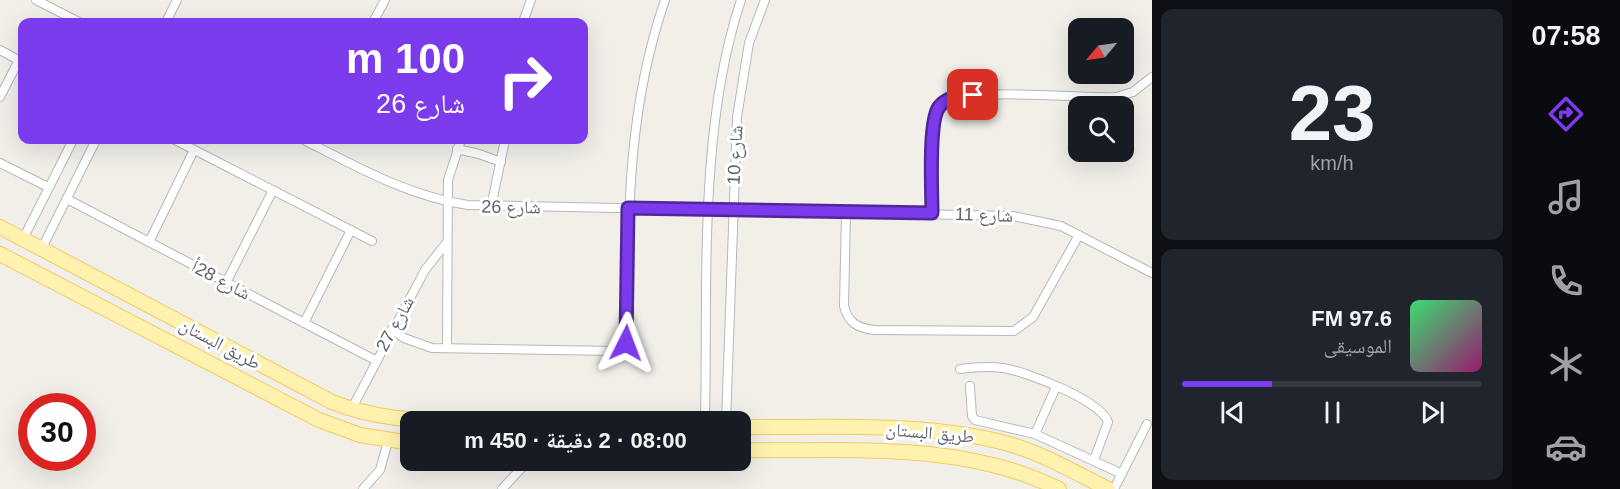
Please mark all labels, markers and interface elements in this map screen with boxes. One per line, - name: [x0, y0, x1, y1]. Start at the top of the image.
- north arrow: [1068, 18, 1134, 84]
- map controls: [1068, 18, 1134, 162]
- text: 07:58: [1531, 21, 1601, 51]
- text: 100 m: [346, 35, 465, 82]
- icon: right: [486, 42, 564, 120]
- pin: [947, 69, 998, 120]
- text: 23: [1289, 69, 1375, 157]
- icon: arrive: [956, 78, 989, 111]
- text: شارع 26: [376, 89, 465, 119]
- icon: directions: [1545, 93, 1587, 135]
- button: search: [1068, 96, 1134, 162]
- street label: شارع 10: [723, 125, 748, 185]
- text: km/h: [1310, 152, 1354, 174]
- icon: music: [1545, 176, 1587, 218]
- street label: شارع 26: [481, 196, 541, 219]
- street label: شارع 11: [955, 204, 1013, 227]
- street label: شارع 28أ: [188, 256, 254, 305]
- icon: phone: [1545, 260, 1587, 302]
- street label: شارع 27: [372, 293, 419, 355]
- text: 97.6 FM: [1311, 306, 1392, 331]
- position arrow: [594, 311, 658, 375]
- street label: طريق البستان: [176, 314, 264, 375]
- text: الموسيقى: [1324, 335, 1392, 357]
- icon: climate: [1545, 343, 1587, 385]
- speed limit sign: 30: [18, 393, 96, 471]
- icon: previous: [1216, 396, 1249, 429]
- icon: pause: [1316, 396, 1349, 429]
- icon: next: [1416, 396, 1449, 429]
- street label: طريق البستان: [885, 419, 975, 448]
- icon: car: [1545, 426, 1587, 468]
- text: 08:00 · 2 دقيقة · 450 m: [464, 428, 687, 453]

